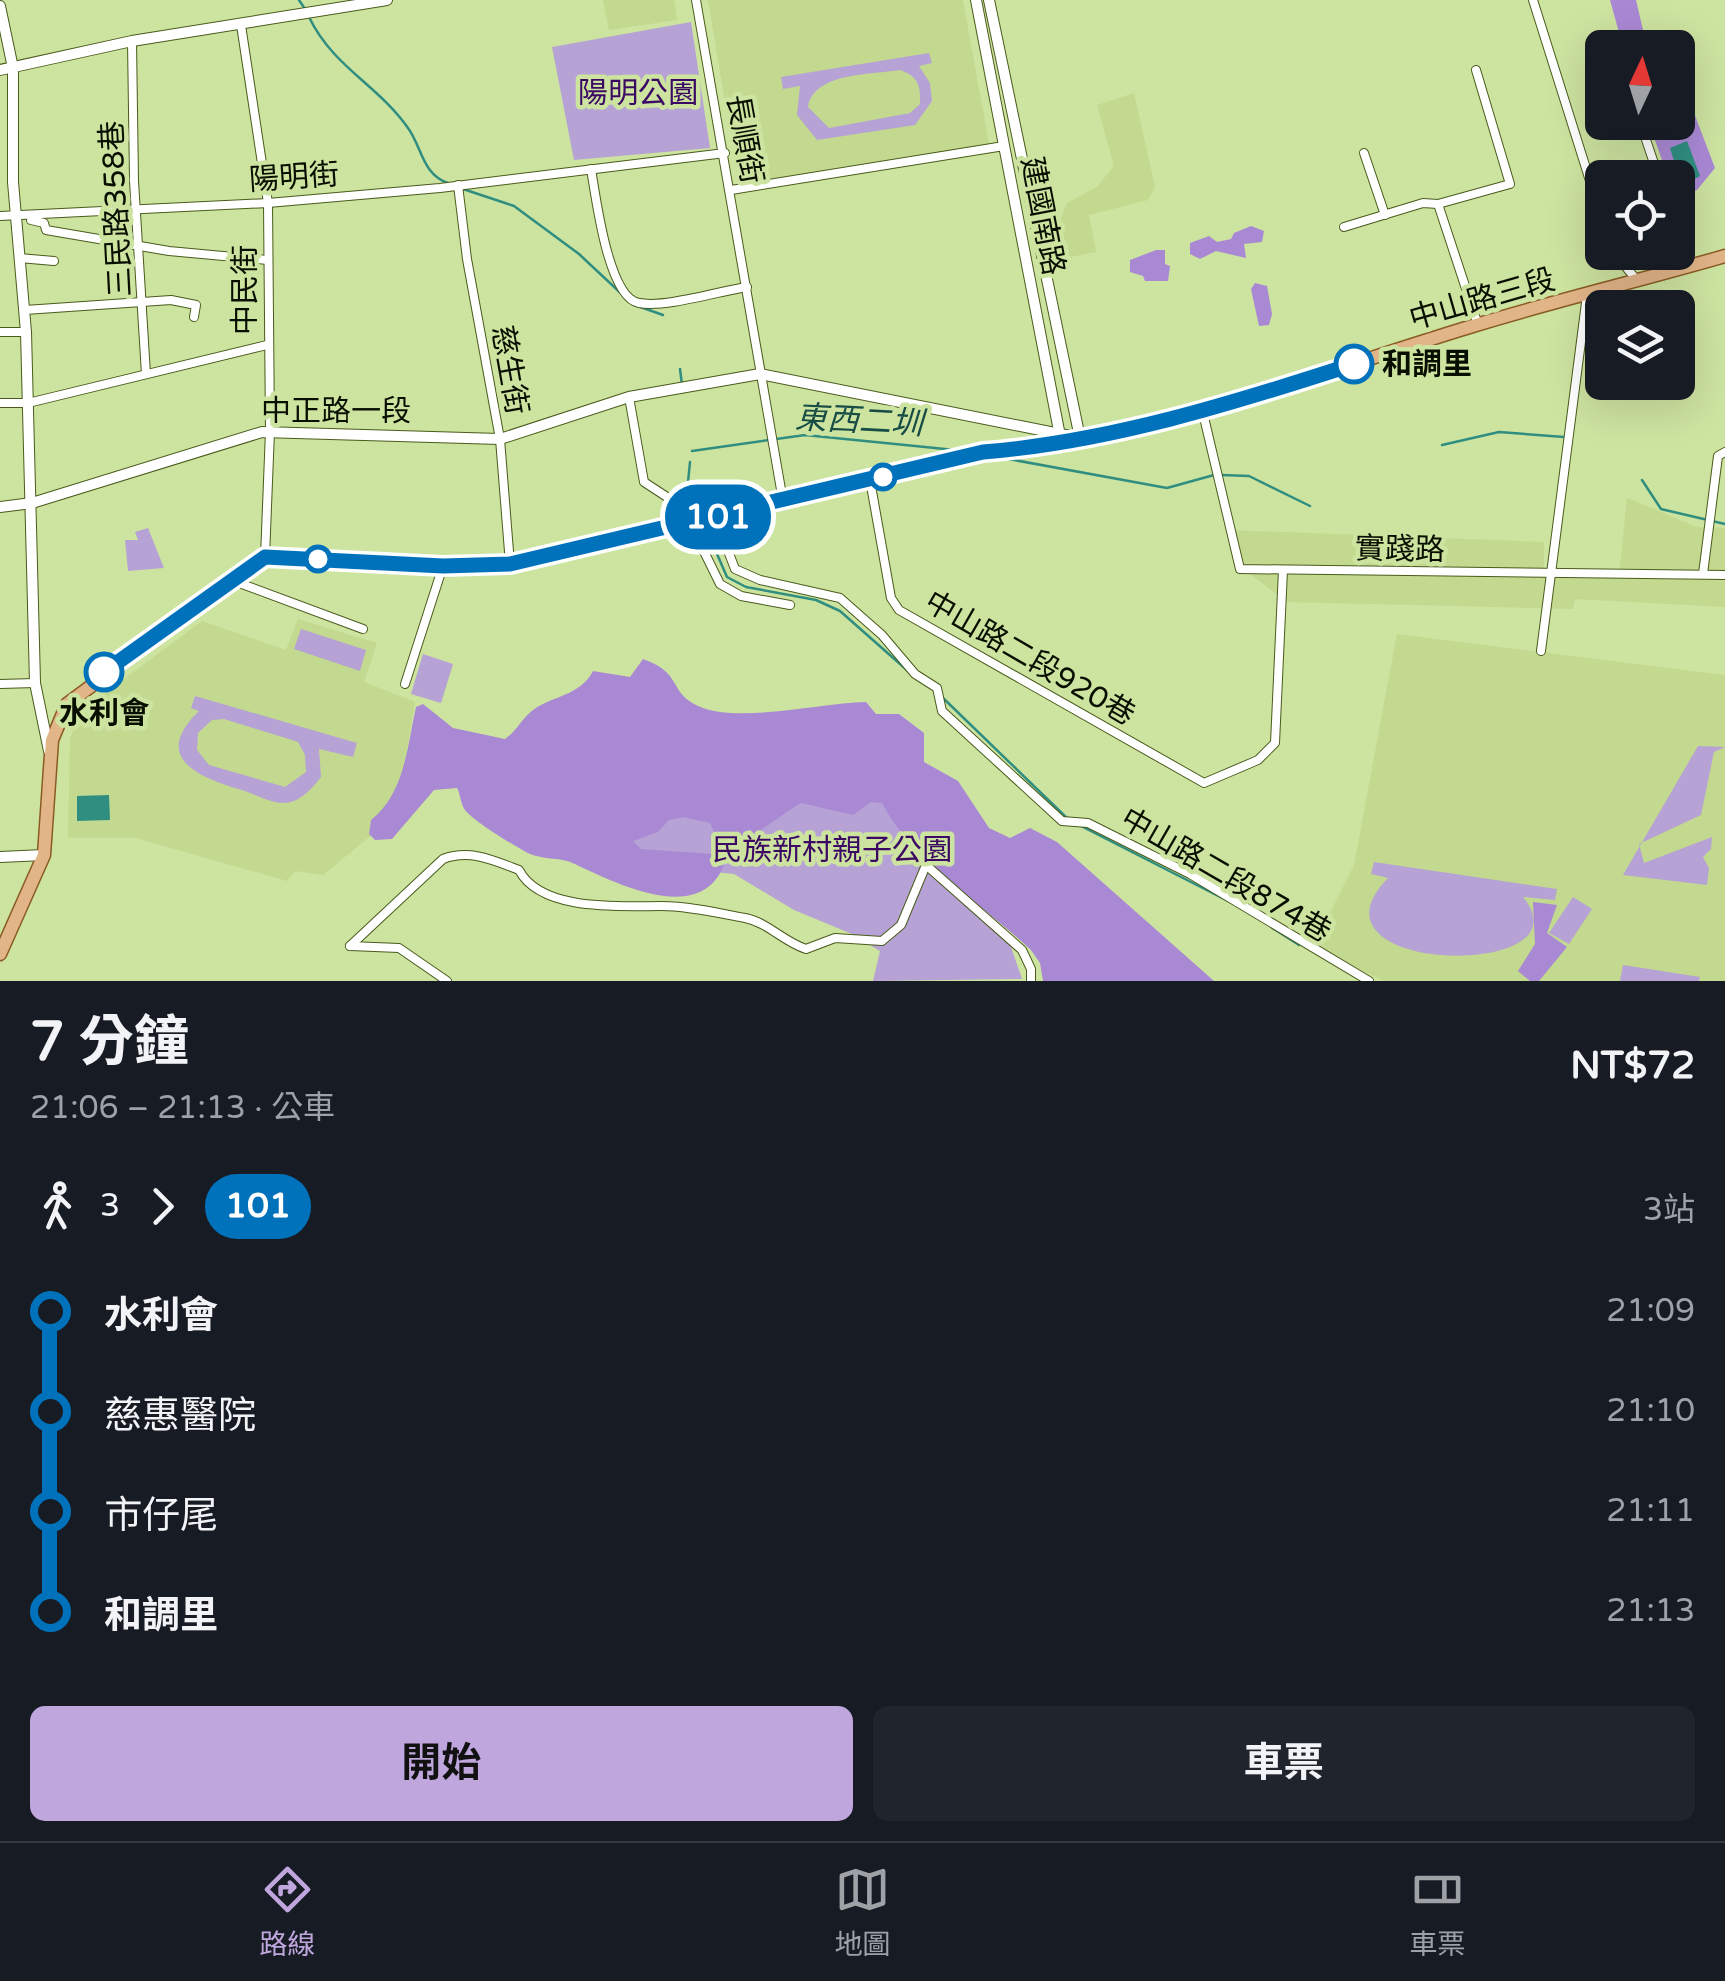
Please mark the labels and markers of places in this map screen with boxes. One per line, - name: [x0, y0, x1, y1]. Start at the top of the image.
- marker: 和調里: [1335, 345, 1373, 383]
- place label: 和調里: [1382, 346, 1472, 383]
- unlabelled marker: [870, 464, 896, 490]
- unlabelled marker: [305, 546, 331, 572]
- marker: 水利會: [85, 653, 123, 691]
- place label: 水利會: [59, 695, 150, 732]

